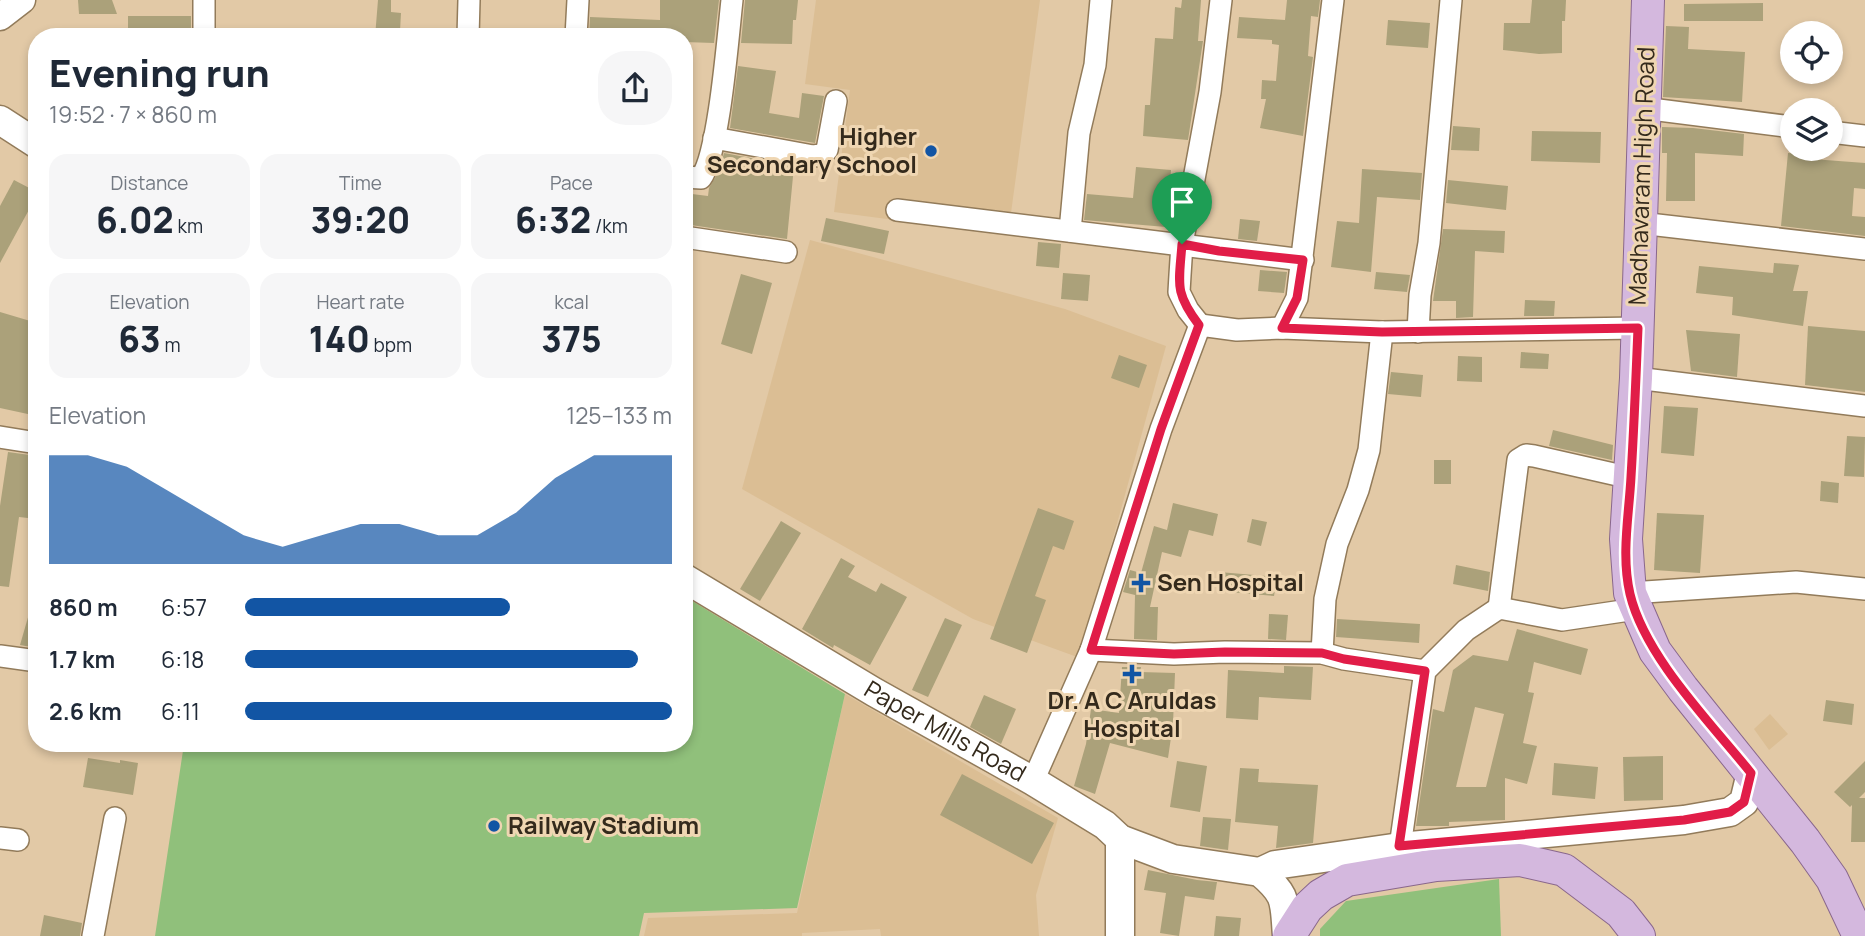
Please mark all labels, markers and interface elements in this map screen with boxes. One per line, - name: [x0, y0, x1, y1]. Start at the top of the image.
- map controls: [1780, 21, 1843, 161]
- button: locate: [1780, 21, 1843, 84]
- text: Evening run: [49, 46, 270, 98]
- street label: Madhavaram High Road: [1620, 46, 1662, 306]
- button: share: [598, 51, 672, 125]
- text: 19:52 · 7 × 860 m: [49, 98, 217, 130]
- button: layers: [1780, 98, 1843, 161]
- place label: Higher Secondary School: [707, 119, 917, 180]
- marker: Higher Secondary School: [923, 143, 939, 159]
- text: Distance: [111, 170, 188, 196]
- text: Time: [339, 170, 382, 196]
- text: Pace: [550, 170, 593, 196]
- pin: [1152, 172, 1212, 244]
- icon: arrive: [1163, 183, 1201, 221]
- text: 6.02: [96, 196, 174, 244]
- text: 39:20: [311, 196, 410, 244]
- text: 6:32: [515, 196, 591, 244]
- text: km: [174, 213, 203, 239]
- text: /km: [591, 213, 628, 239]
- text: Elevation: [109, 289, 190, 315]
- text: Heart rate: [316, 289, 405, 315]
- text: kcal: [554, 289, 589, 315]
- text: 63: [118, 315, 161, 363]
- text: 140: [309, 315, 370, 363]
- text: 375: [541, 315, 602, 363]
- text: m: [161, 332, 181, 358]
- text: bpm: [370, 332, 412, 358]
- text: Elevation: [49, 399, 146, 431]
- text: 125–133 m: [566, 399, 672, 431]
- place label: Sen Hospital: [1157, 565, 1304, 598]
- marker: Sen Hospital: [1131, 573, 1151, 593]
- text: 860 m: [49, 591, 118, 623]
- text: 6:57: [161, 591, 207, 623]
- text: 1.7 km: [49, 643, 115, 675]
- text: 6:18: [161, 643, 204, 675]
- marker: Dr. A C Aruldas Hospital: [1122, 664, 1142, 684]
- street label: Paper Mills Road: [859, 672, 1033, 789]
- place label: Dr. A C Aruldas Hospital: [1047, 683, 1217, 744]
- text: 2.6 km: [49, 695, 122, 727]
- text: 6:11: [161, 695, 200, 727]
- place label: Railway Stadium: [508, 808, 699, 841]
- marker: Railway Stadium: [486, 818, 502, 834]

